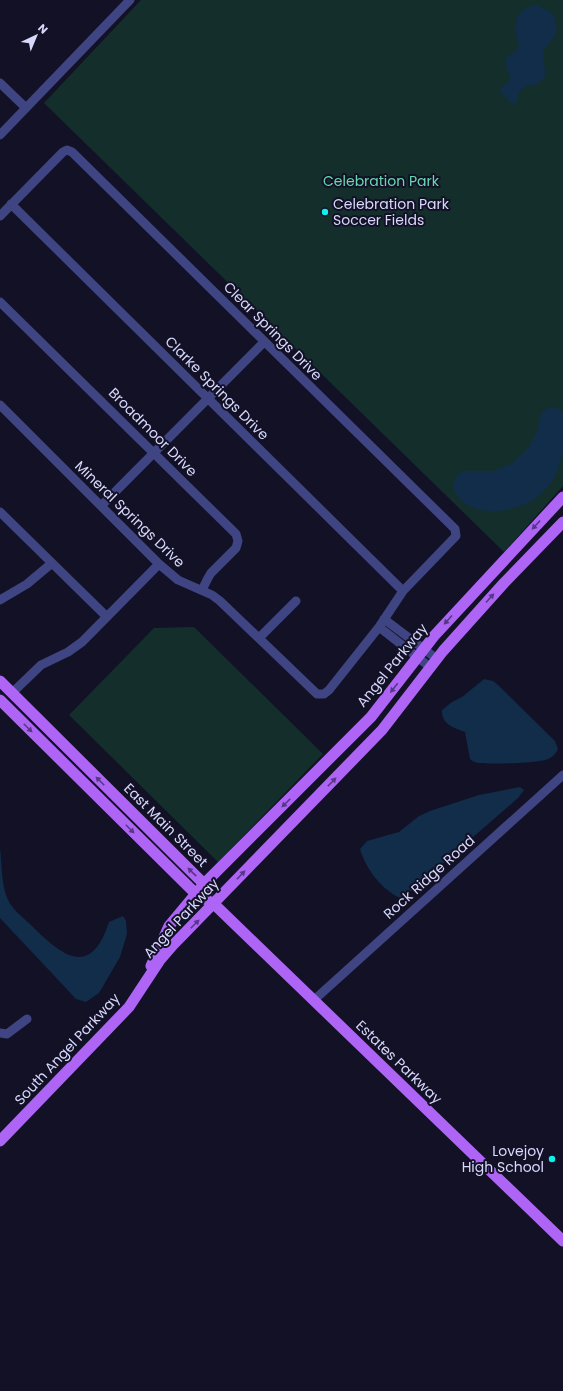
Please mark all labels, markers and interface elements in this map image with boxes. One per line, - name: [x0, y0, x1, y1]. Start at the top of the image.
- north arrow: [16, 16, 56, 56]
- text: N: [34, 20, 51, 37]
- park label: Celebration Park: [323, 171, 440, 191]
- place label: Celebration Park Soccer Fields: [333, 194, 450, 230]
- marker: Celebration Park Soccer Fields: [320, 207, 330, 217]
- street label: Clear Springs Drive: [219, 277, 327, 385]
- street label: Clarke Springs Drive: [161, 332, 274, 445]
- street label: Broadmoor Drive: [104, 383, 202, 481]
- street label: Mineral Springs Drive: [71, 456, 190, 572]
- one-way arrow: [531, 520, 541, 530]
- one-way arrow: [486, 593, 495, 604]
- one-way arrow: [443, 615, 452, 626]
- street label: Angel Parkway: [352, 619, 432, 711]
- one-way arrow: [390, 683, 398, 694]
- one-way arrow: [23, 723, 33, 733]
- one-way arrow: [95, 776, 105, 785]
- one-way arrow: [327, 777, 337, 787]
- street label: East Main Street: [120, 779, 212, 871]
- one-way arrow: [281, 798, 290, 808]
- one-way arrow: [125, 824, 135, 834]
- street label: Rock Ridge Road: [379, 831, 479, 923]
- one-way arrow: [187, 867, 197, 877]
- one-way arrow: [237, 870, 246, 880]
- street label: Angel Parkway: [139, 874, 223, 962]
- one-way arrow: [190, 919, 200, 929]
- street label: South Angel Parkway: [10, 989, 124, 1109]
- street label: Estates Parkway: [352, 1016, 447, 1108]
- place label: Lovejoy High School: [462, 1141, 544, 1177]
- marker: Lovejoy High School: [547, 1154, 557, 1164]

